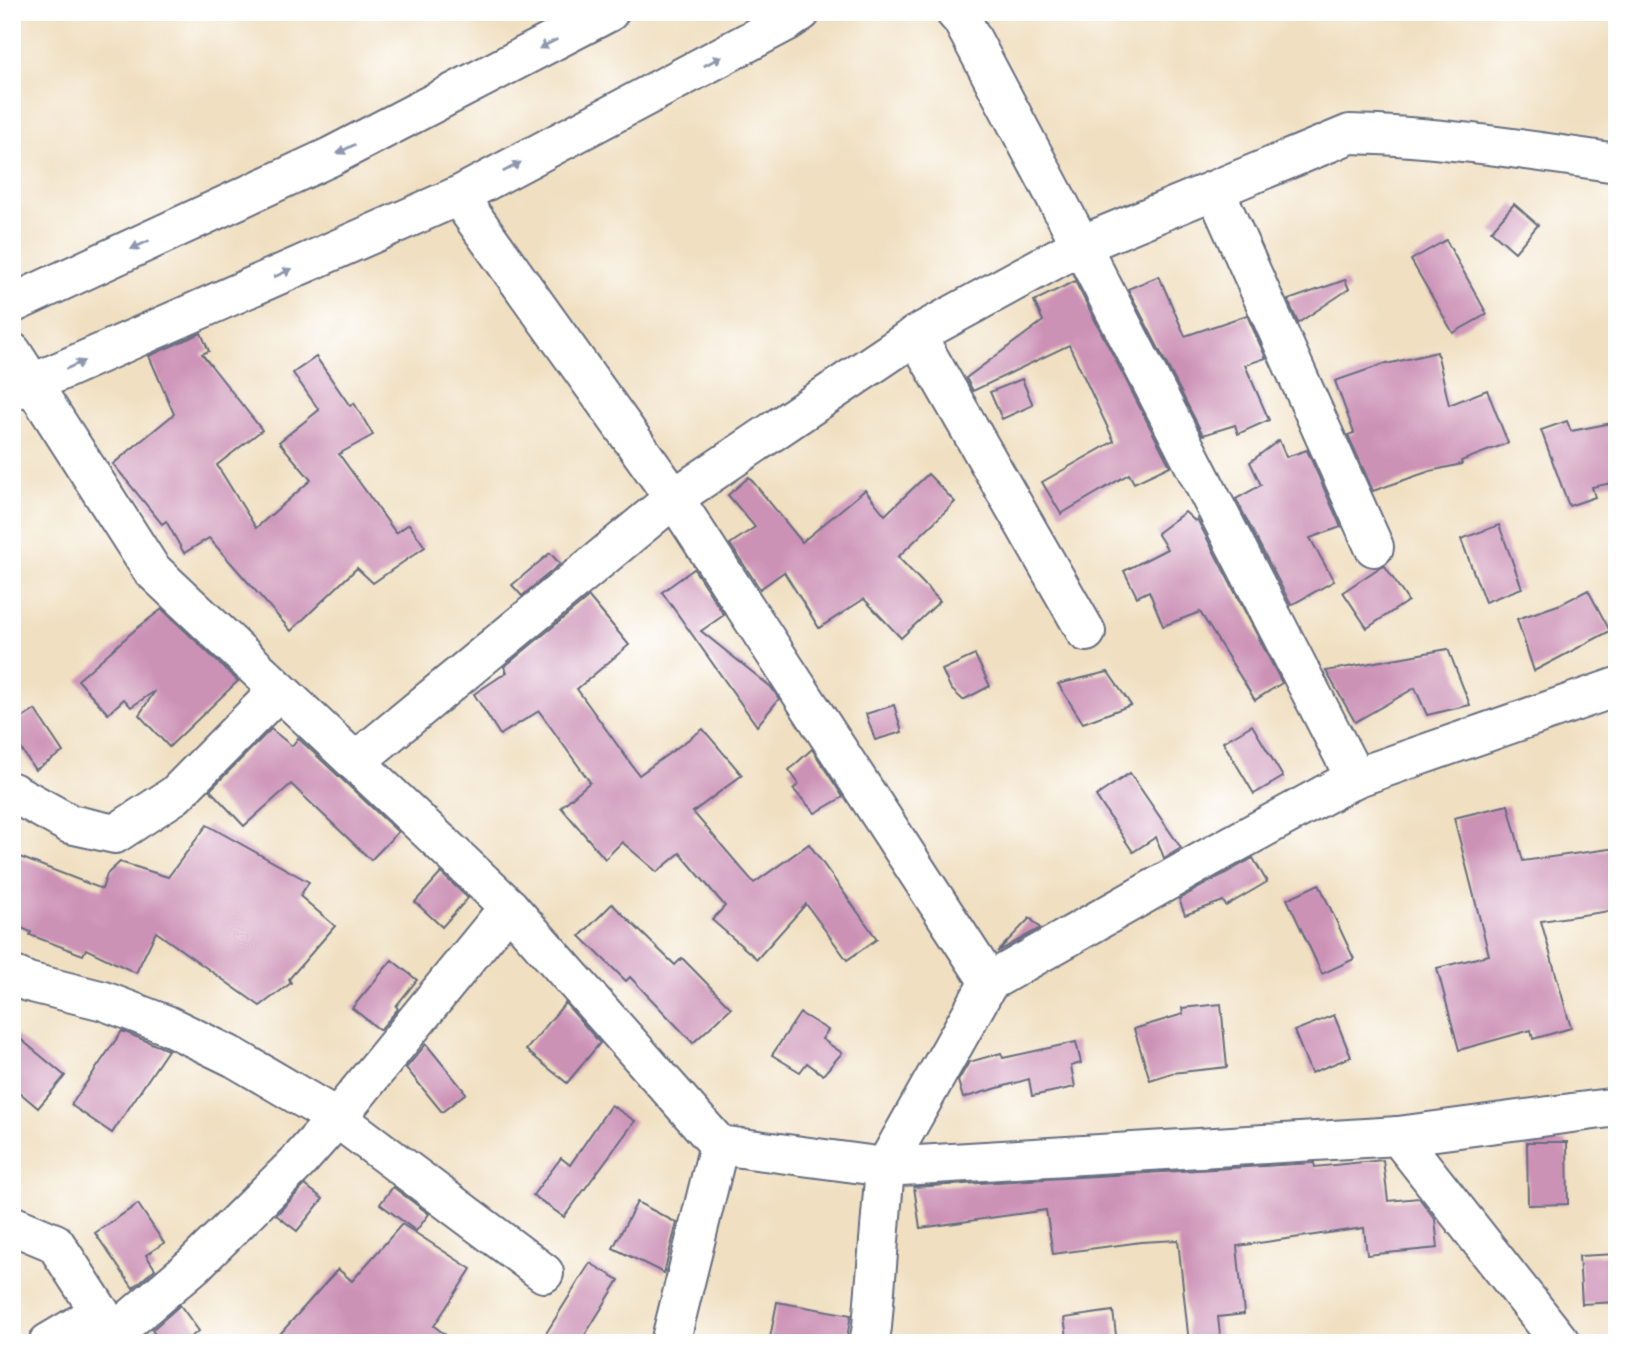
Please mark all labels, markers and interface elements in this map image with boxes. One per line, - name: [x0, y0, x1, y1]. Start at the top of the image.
- one-way arrow: [538, 38, 558, 49]
- one-way arrow: [703, 55, 723, 66]
- one-way arrow: [336, 143, 356, 154]
- one-way arrow: [502, 162, 522, 173]
- one-way arrow: [130, 239, 150, 251]
- one-way arrow: [273, 267, 293, 279]
- one-way arrow: [65, 359, 85, 371]

